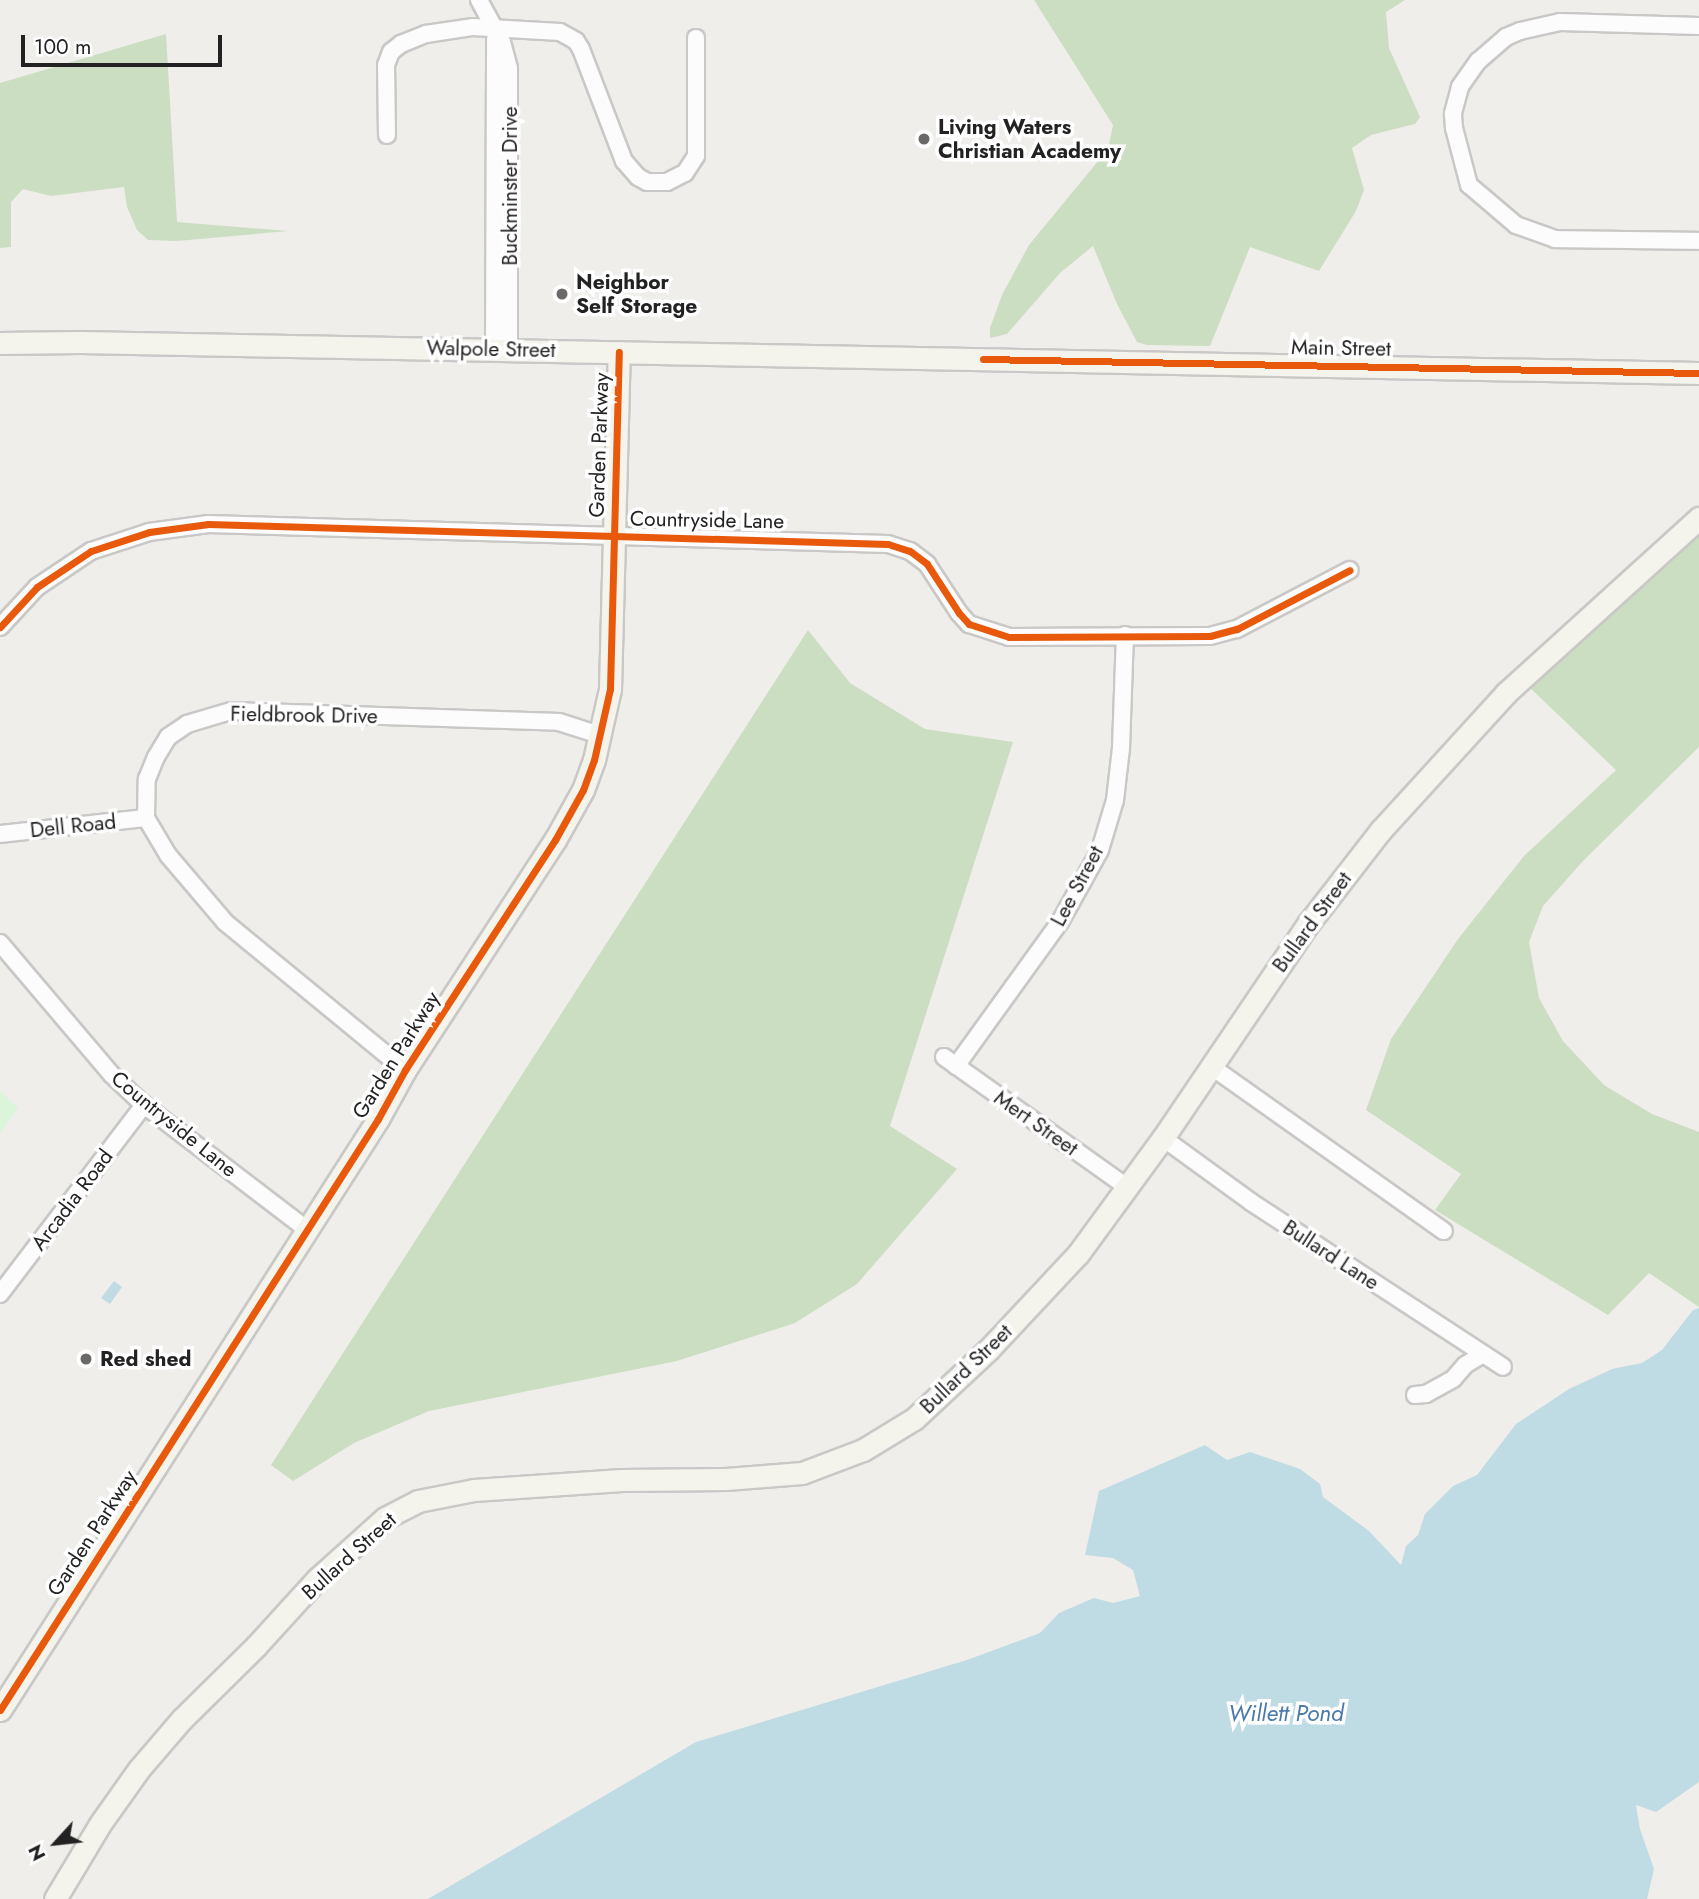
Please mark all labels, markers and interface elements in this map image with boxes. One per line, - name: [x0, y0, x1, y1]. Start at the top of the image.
- scale bar: [24, 21, 226, 65]
- text: 100 m: [34, 32, 91, 62]
- street label: Buckminster Drive: [497, 106, 523, 266]
- place label: Living Waters Christian Academy: [938, 114, 1121, 164]
- marker: Living Waters Christian Academy: [916, 131, 932, 147]
- place label: Neighbor Self Storage: [576, 269, 697, 319]
- marker: Neighbor Self Storage: [554, 286, 570, 302]
- street label: Walpole Street: [426, 335, 556, 363]
- street label: Main Street: [1291, 335, 1391, 361]
- street label: Garden Parkway: [584, 372, 614, 518]
- street label: Countryside Lane: [630, 506, 784, 534]
- street label: Fieldbrook Drive: [230, 701, 378, 729]
- street label: Dell Road: [29, 809, 117, 843]
- street label: Lee Street: [1045, 841, 1109, 931]
- street label: Bullard Street: [1267, 867, 1357, 977]
- street label: Garden Parkway: [347, 987, 445, 1123]
- street label: Countryside Lane: [106, 1066, 242, 1182]
- street label: Mert Street: [989, 1085, 1083, 1161]
- street label: Arcadia Road: [26, 1144, 118, 1256]
- street label: Bullard Lane: [1278, 1215, 1384, 1295]
- street label: Bullard Street: [915, 1319, 1017, 1419]
- place label: Red shed: [100, 1346, 191, 1372]
- marker: Red shed: [78, 1351, 94, 1367]
- street label: Garden Parkway: [42, 1465, 142, 1601]
- street label: Bullard Street: [297, 1507, 401, 1605]
- water label: Willett Pond: [1228, 1699, 1344, 1727]
- north arrow: [21, 1808, 91, 1878]
- text: N: [21, 1840, 52, 1866]

